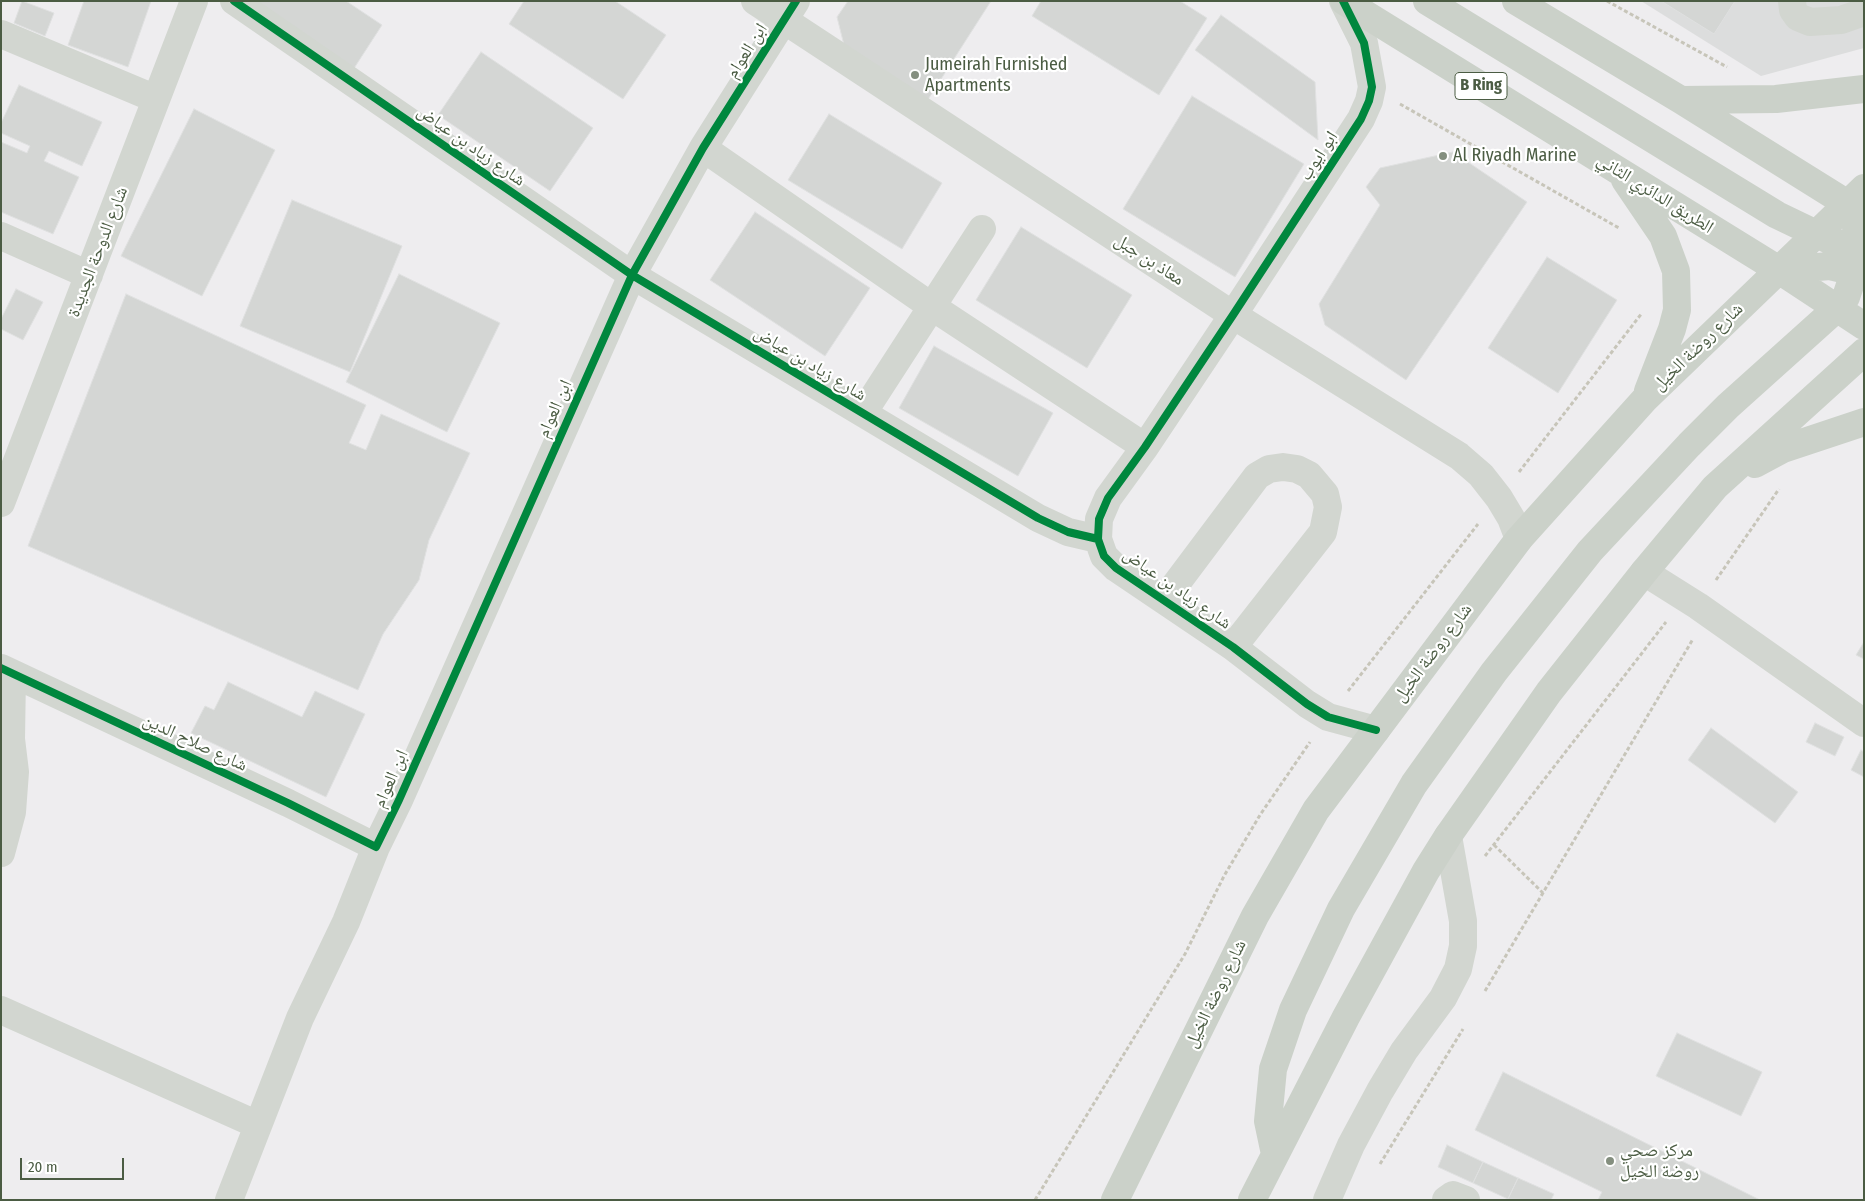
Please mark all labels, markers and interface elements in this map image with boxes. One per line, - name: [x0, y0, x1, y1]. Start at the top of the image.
- street label: ابن العوام: [722, 19, 772, 83]
- place label: Jumeirah Furnished Apartments: [925, 54, 1068, 96]
- marker: Jumeirah Furnished Apartments: [909, 69, 921, 81]
- road number: B Ring: [1455, 72, 1507, 100]
- street label: شارع زياد بن عياض: [413, 101, 529, 191]
- street label: ابو ايوب: [1295, 127, 1343, 185]
- place label: Al Riyadh Marine: [1453, 145, 1577, 167]
- street label: الطريق الدائري الثاني: [1593, 149, 1717, 239]
- marker: Al Riyadh Marine: [1437, 150, 1449, 162]
- street label: شارع الدوحة الجديدة: [63, 184, 133, 320]
- street label: معاذ بن جبل: [1110, 229, 1188, 291]
- street label: شارع روضة الخيل: [1648, 298, 1748, 396]
- street label: شارع زياد بن عياض: [750, 322, 870, 406]
- street label: ابن العوام: [533, 377, 577, 441]
- street label: شارع زياد بن عياض: [1119, 544, 1235, 634]
- street label: شارع روضة الخيل: [1389, 600, 1477, 706]
- street label: شارع صلاح الدين: [139, 709, 251, 777]
- street label: ابن العوام: [369, 747, 413, 811]
- street label: شارع روضة الخيل: [1181, 936, 1251, 1052]
- place label: مركز صحي روضة الخيل: [1620, 1140, 1699, 1182]
- scale bar: [22, 1148, 126, 1180]
- marker: مركز صحي روضة الخيل: [1604, 1155, 1616, 1167]
- text: 20 m: [28, 1158, 58, 1176]

